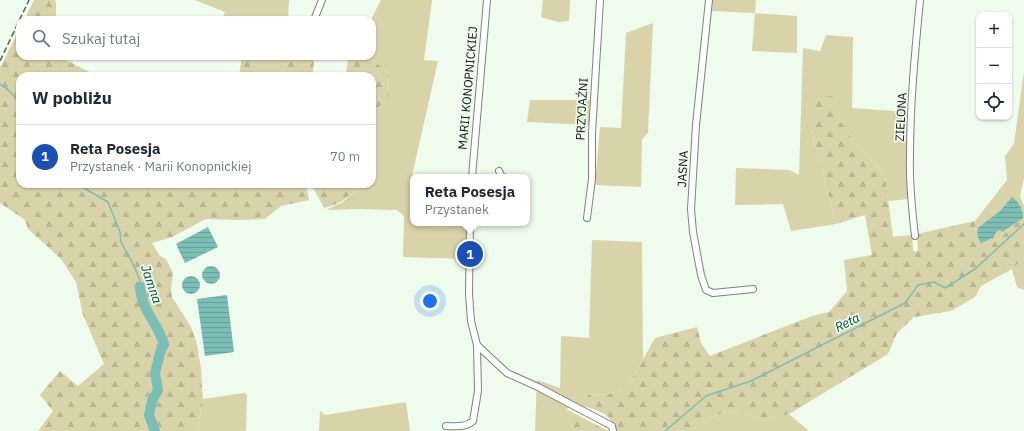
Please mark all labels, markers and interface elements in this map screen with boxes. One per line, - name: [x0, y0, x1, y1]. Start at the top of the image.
- map controls: [976, 12, 1012, 120]
- button: +: [976, 12, 1012, 48]
- search box: [16, 16, 376, 60]
- street label: MARII KONOPNICKIEJ: [455, 26, 480, 150]
- icon: search: [30, 27, 52, 49]
- text: Szukaj tutaj: [62, 29, 140, 48]
- button: −: [976, 48, 1012, 84]
- street label: PRZYJAŹNI: [572, 77, 591, 141]
- button: locate: [976, 84, 1012, 120]
- text: W pobliżu: [32, 87, 112, 109]
- street label: ZIELONA: [892, 92, 909, 142]
- text: Reta Posesja: [70, 139, 161, 158]
- text: 1: [41, 148, 49, 165]
- text: 70 m: [330, 148, 360, 165]
- street label: JASNA: [674, 150, 691, 188]
- text: Przystanek · Marii Konopnickiej: [70, 158, 251, 175]
- popup: [410, 174, 530, 226]
- text: Reta Posesja: [425, 182, 515, 201]
- text: Przystanek: [425, 201, 489, 218]
- pin: 1: [457, 239, 483, 269]
- water label: Jamna: [137, 262, 166, 306]
- your location: [420, 291, 440, 311]
- water label: Reta: [832, 309, 863, 336]

